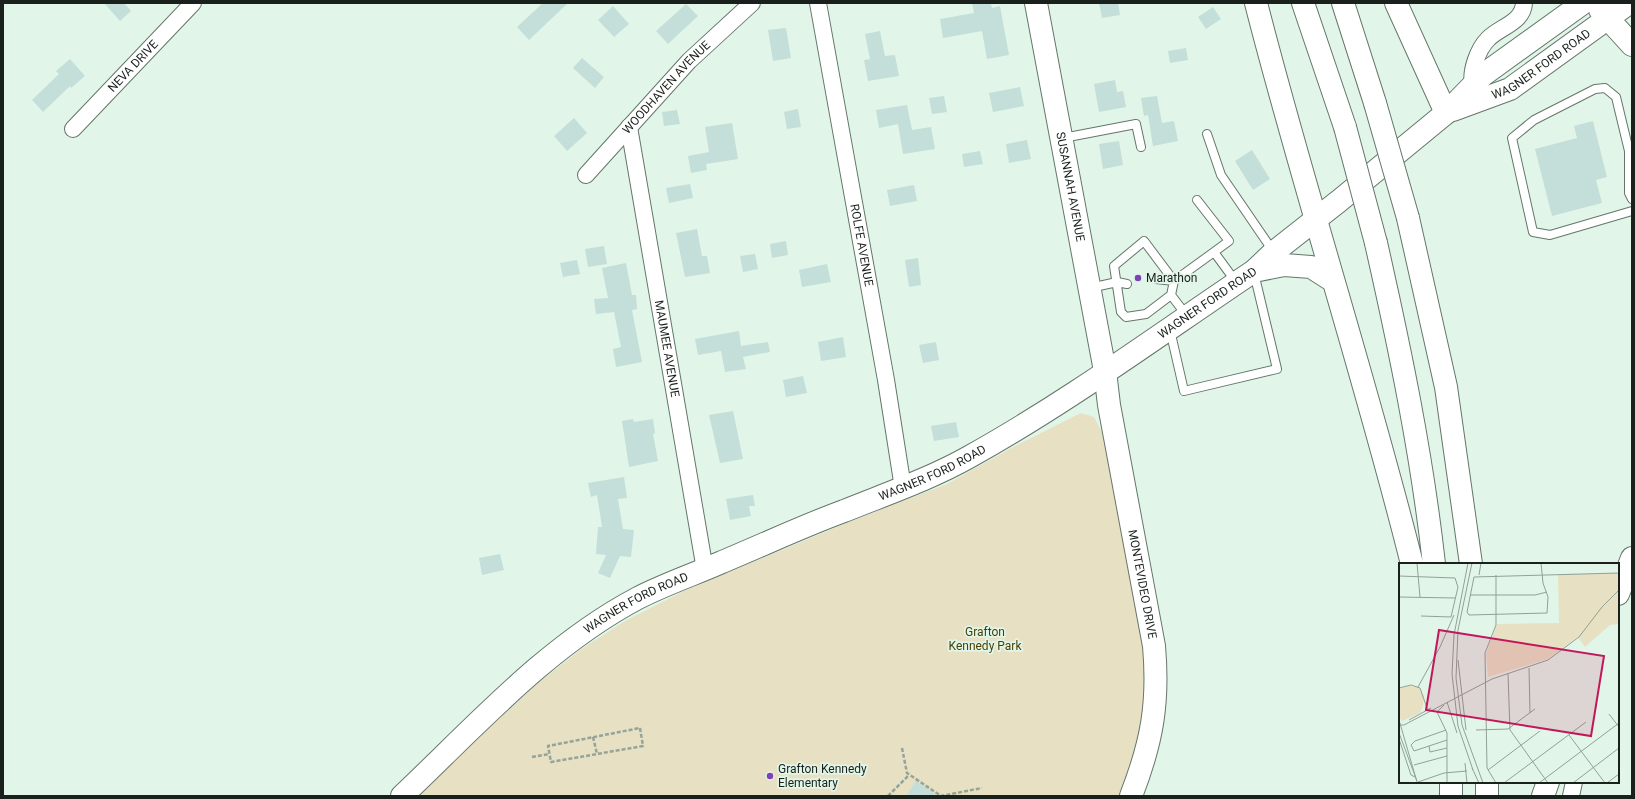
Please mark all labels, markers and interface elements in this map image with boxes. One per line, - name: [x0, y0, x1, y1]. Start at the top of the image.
- street label: WAGNER FORD ROAD: [1490, 26, 1593, 102]
- street label: NEVA DRIVE: [105, 37, 161, 95]
- street label: WOODHAVEN AVENUE: [620, 38, 713, 137]
- street label: SUSANNAH AVENUE: [1053, 131, 1088, 243]
- street label: ROLFE AVENUE: [847, 203, 876, 288]
- street label: WAGNER FORD ROAD: [1155, 264, 1259, 341]
- place label: Marathon: [1146, 271, 1197, 285]
- marker: Marathon: [1133, 273, 1143, 283]
- street label: MAUMEE AVENUE: [652, 299, 682, 399]
- street label: WAGNER FORD ROAD: [877, 442, 988, 504]
- street label: MONTEVIDEO DRIVE: [1125, 528, 1160, 640]
- inset map: [1399, 563, 1619, 783]
- street label: WAGNER FORD ROAD: [581, 570, 690, 637]
- park label: Grafton Kennedy Park: [949, 625, 1022, 653]
- place label: Grafton Kennedy Elementary: [778, 762, 867, 790]
- marker: Grafton Kennedy Elementary: [765, 771, 775, 781]

